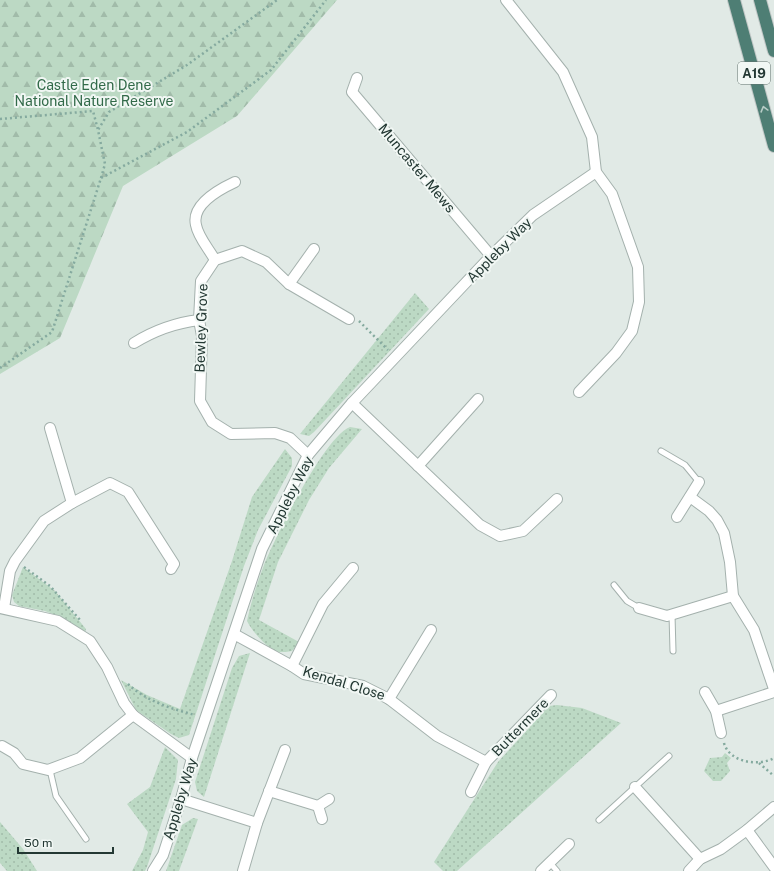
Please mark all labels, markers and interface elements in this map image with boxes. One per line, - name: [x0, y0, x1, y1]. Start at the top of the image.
- road number: A19: [738, 62, 770, 84]
- park label: Castle Eden Dene National Nature Reserve: [14, 77, 174, 109]
- one-way arrow: [760, 106, 769, 113]
- street label: Muncaster Mews: [375, 120, 459, 216]
- street label: Appleby Way: [463, 214, 535, 286]
- street label: Bewley Grove: [191, 283, 211, 373]
- street label: Appleby Way: [264, 453, 317, 536]
- street label: Kendal Close: [301, 663, 387, 703]
- street label: Buttermere: [488, 695, 552, 759]
- street label: Appleby Way: [160, 756, 200, 842]
- scale bar: [18, 829, 113, 855]
- text: 50 m: [24, 836, 52, 850]

